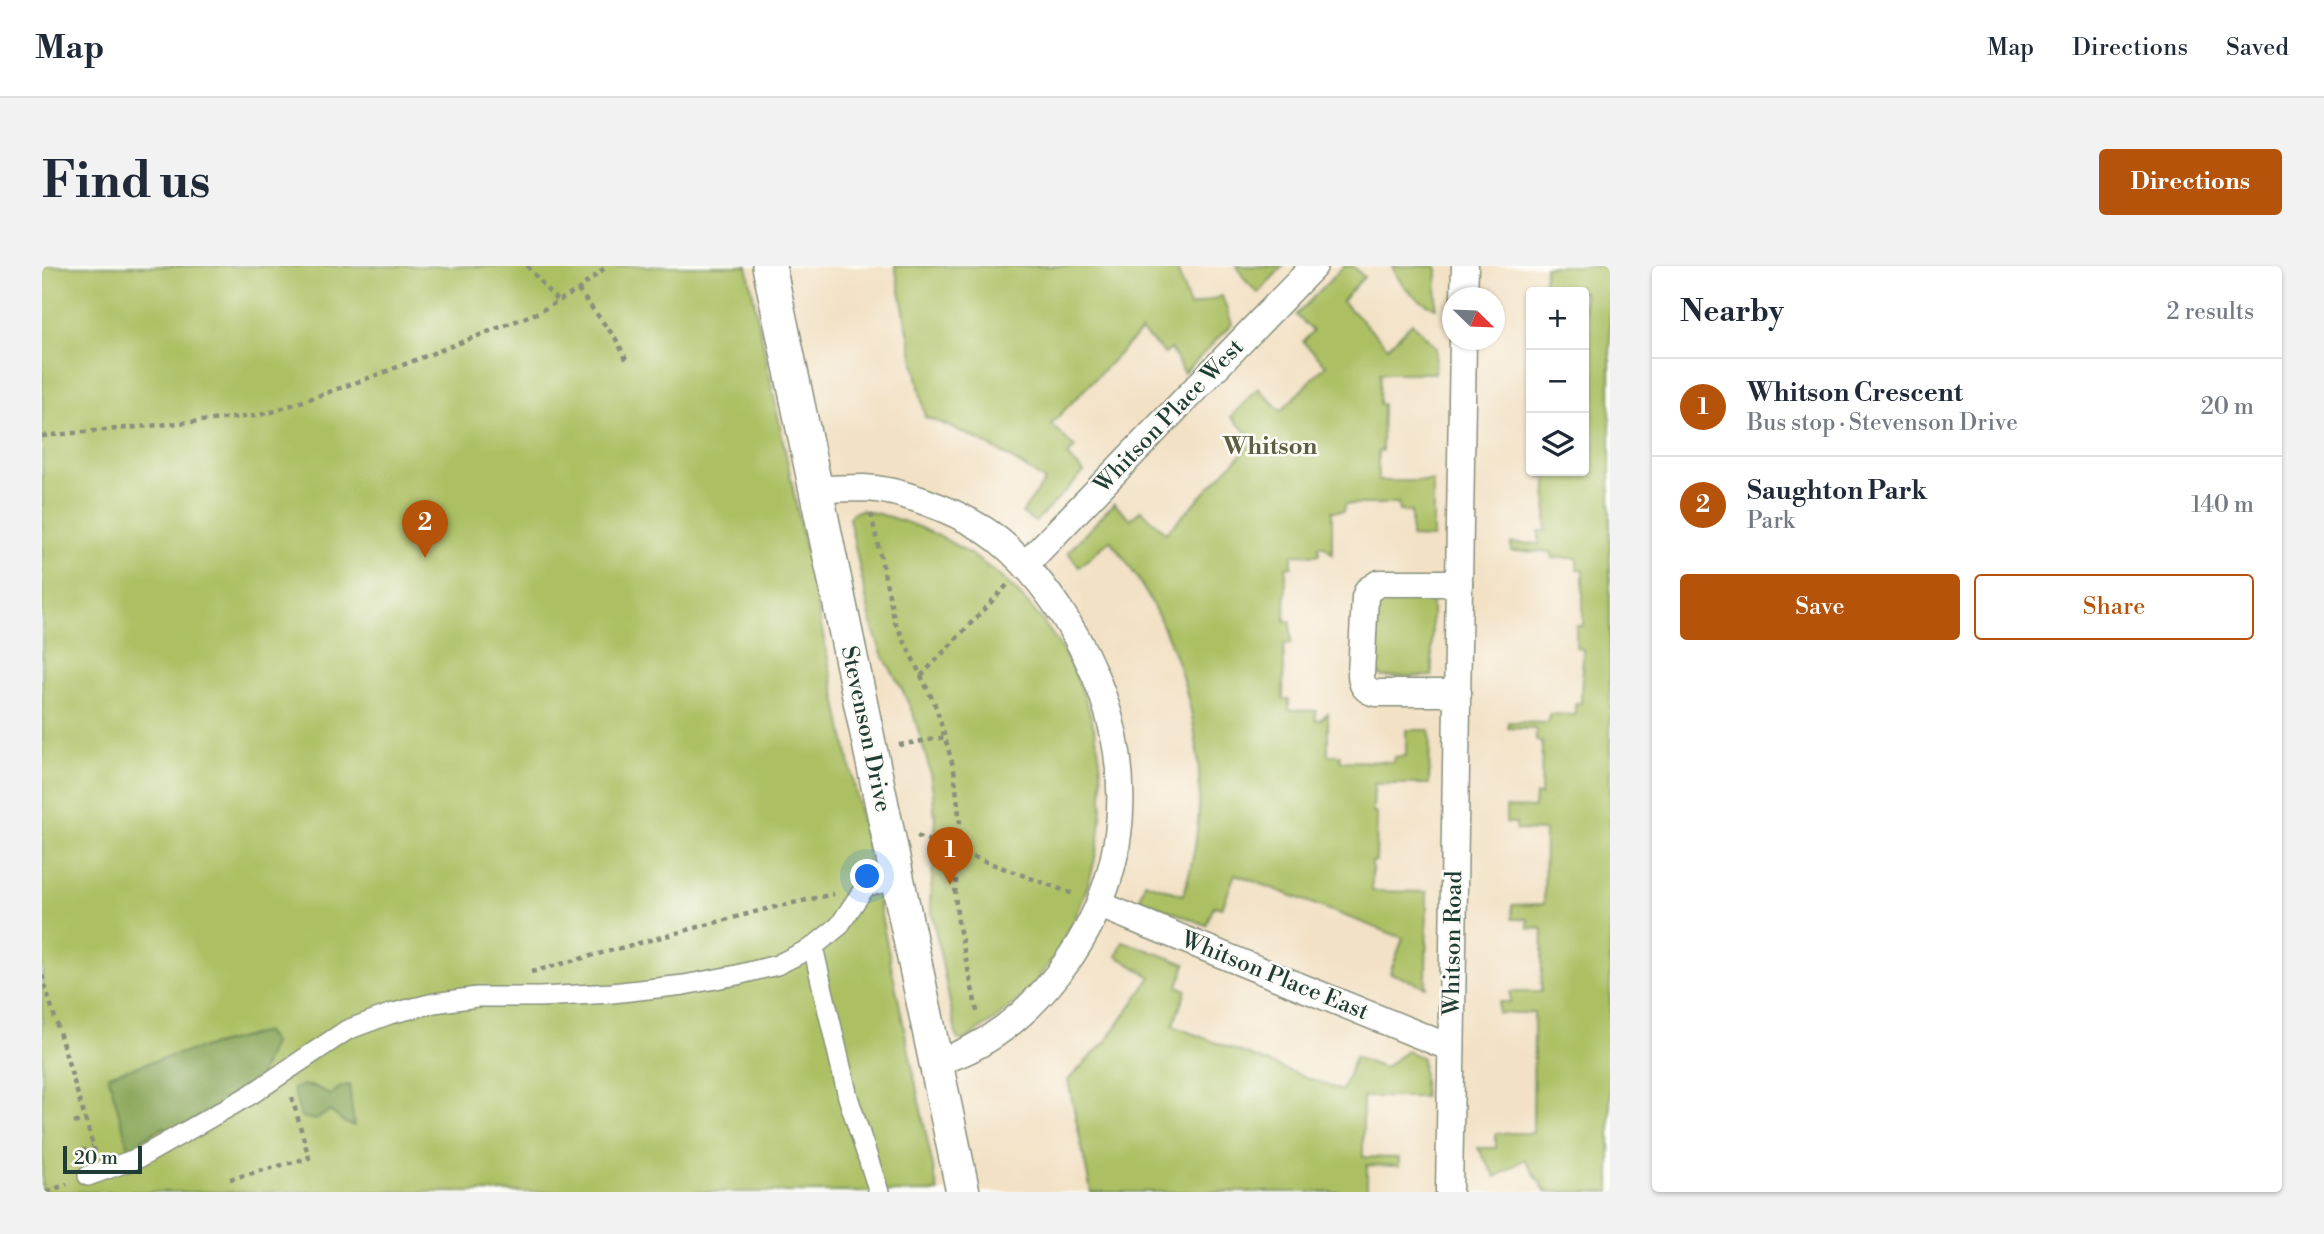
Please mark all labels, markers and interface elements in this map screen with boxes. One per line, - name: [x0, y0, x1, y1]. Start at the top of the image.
- text: Map: [35, 28, 104, 69]
- text: Map: [1987, 33, 2034, 63]
- text: Directions: [2072, 33, 2188, 63]
- text: Saved: [2226, 33, 2289, 63]
- button: Directions: [2099, 149, 2282, 215]
- text: Find us: [42, 152, 211, 213]
- north arrow: [1442, 287, 1505, 350]
- map controls: [1526, 287, 1589, 476]
- button: +: [1526, 287, 1589, 350]
- text: Nearby: [1680, 293, 1784, 331]
- text: 2 results: [2167, 298, 2254, 326]
- street label: Whitson Place West: [1088, 333, 1250, 499]
- button: −: [1526, 350, 1589, 413]
- text: Whitson Crescent: [1747, 377, 1963, 409]
- text: 1: [1697, 393, 1709, 421]
- text: 20 m: [2201, 393, 2254, 421]
- text: Bus stop · Stevenson Drive: [1747, 409, 2018, 437]
- button: layers: [1526, 413, 1589, 476]
- district label: Whitson: [1222, 432, 1318, 462]
- text: Saughton Park: [1747, 475, 1927, 507]
- text: 2: [1696, 491, 1710, 519]
- text: 140 m: [2191, 491, 2254, 519]
- pin: 2: [402, 500, 448, 558]
- text: Park: [1747, 507, 1795, 535]
- button: Save: [1680, 574, 1960, 640]
- button: Share: [1974, 574, 2254, 640]
- street label: Stevenson Drive: [835, 643, 897, 815]
- pin: 1: [927, 827, 973, 885]
- your location: [850, 859, 884, 893]
- street label: Whitson Road: [1438, 870, 1468, 1017]
- street label: Whitson Place East: [1176, 925, 1373, 1026]
- scale bar: [63, 1143, 142, 1175]
- text: 20 m: [74, 1146, 118, 1170]

